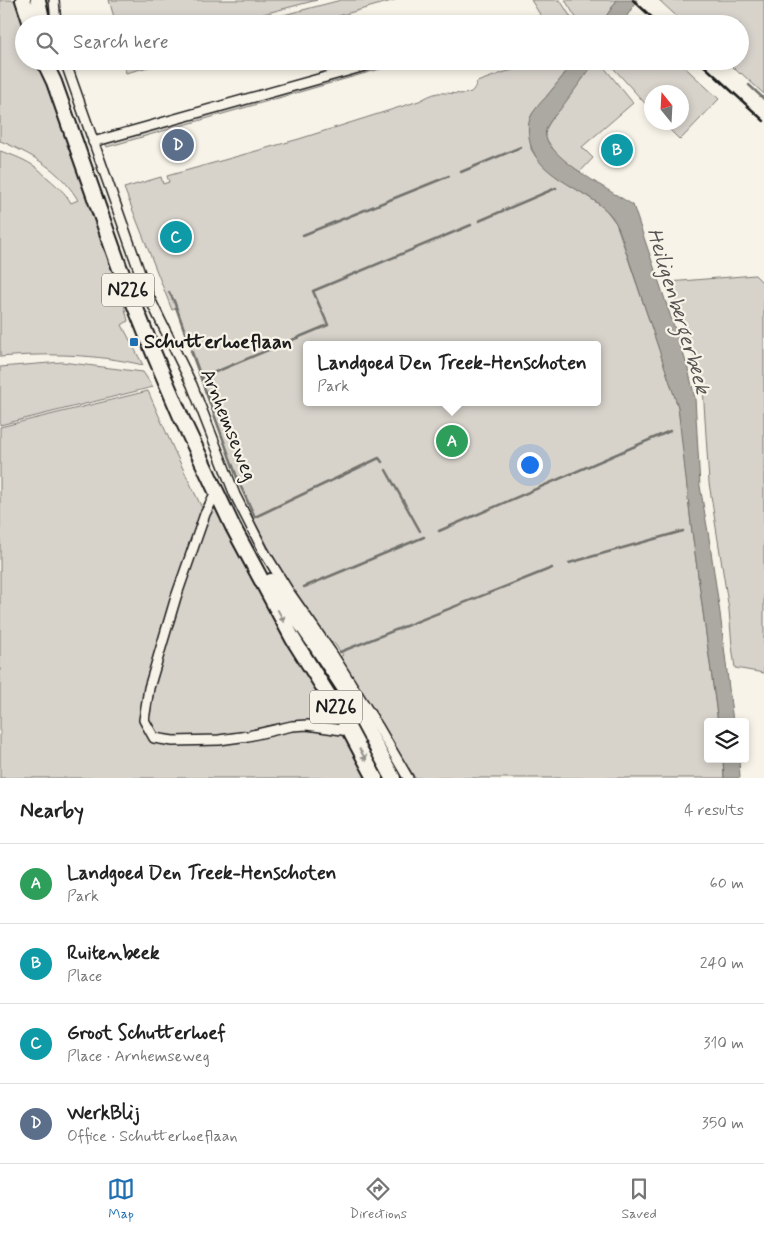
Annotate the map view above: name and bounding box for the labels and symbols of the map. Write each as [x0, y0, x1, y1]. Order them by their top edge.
north arrow [644, 85, 689, 130]
pin: D [162, 126, 194, 164]
pin: B [601, 131, 633, 169]
pin: C [160, 218, 192, 256]
water label: Heiligenbergerbeek [638, 225, 717, 399]
road number: N226 [102, 274, 154, 306]
place label: Schutterhoeflaan [144, 329, 292, 356]
marker: Schutterhoeflaan [128, 336, 140, 348]
street label: Arnhemseweg [193, 365, 263, 485]
pin: A [436, 422, 468, 460]
your location [517, 452, 543, 478]
one-way arrow [277, 609, 285, 623]
road number: N226 [310, 690, 362, 724]
one-way arrow [359, 749, 368, 762]

